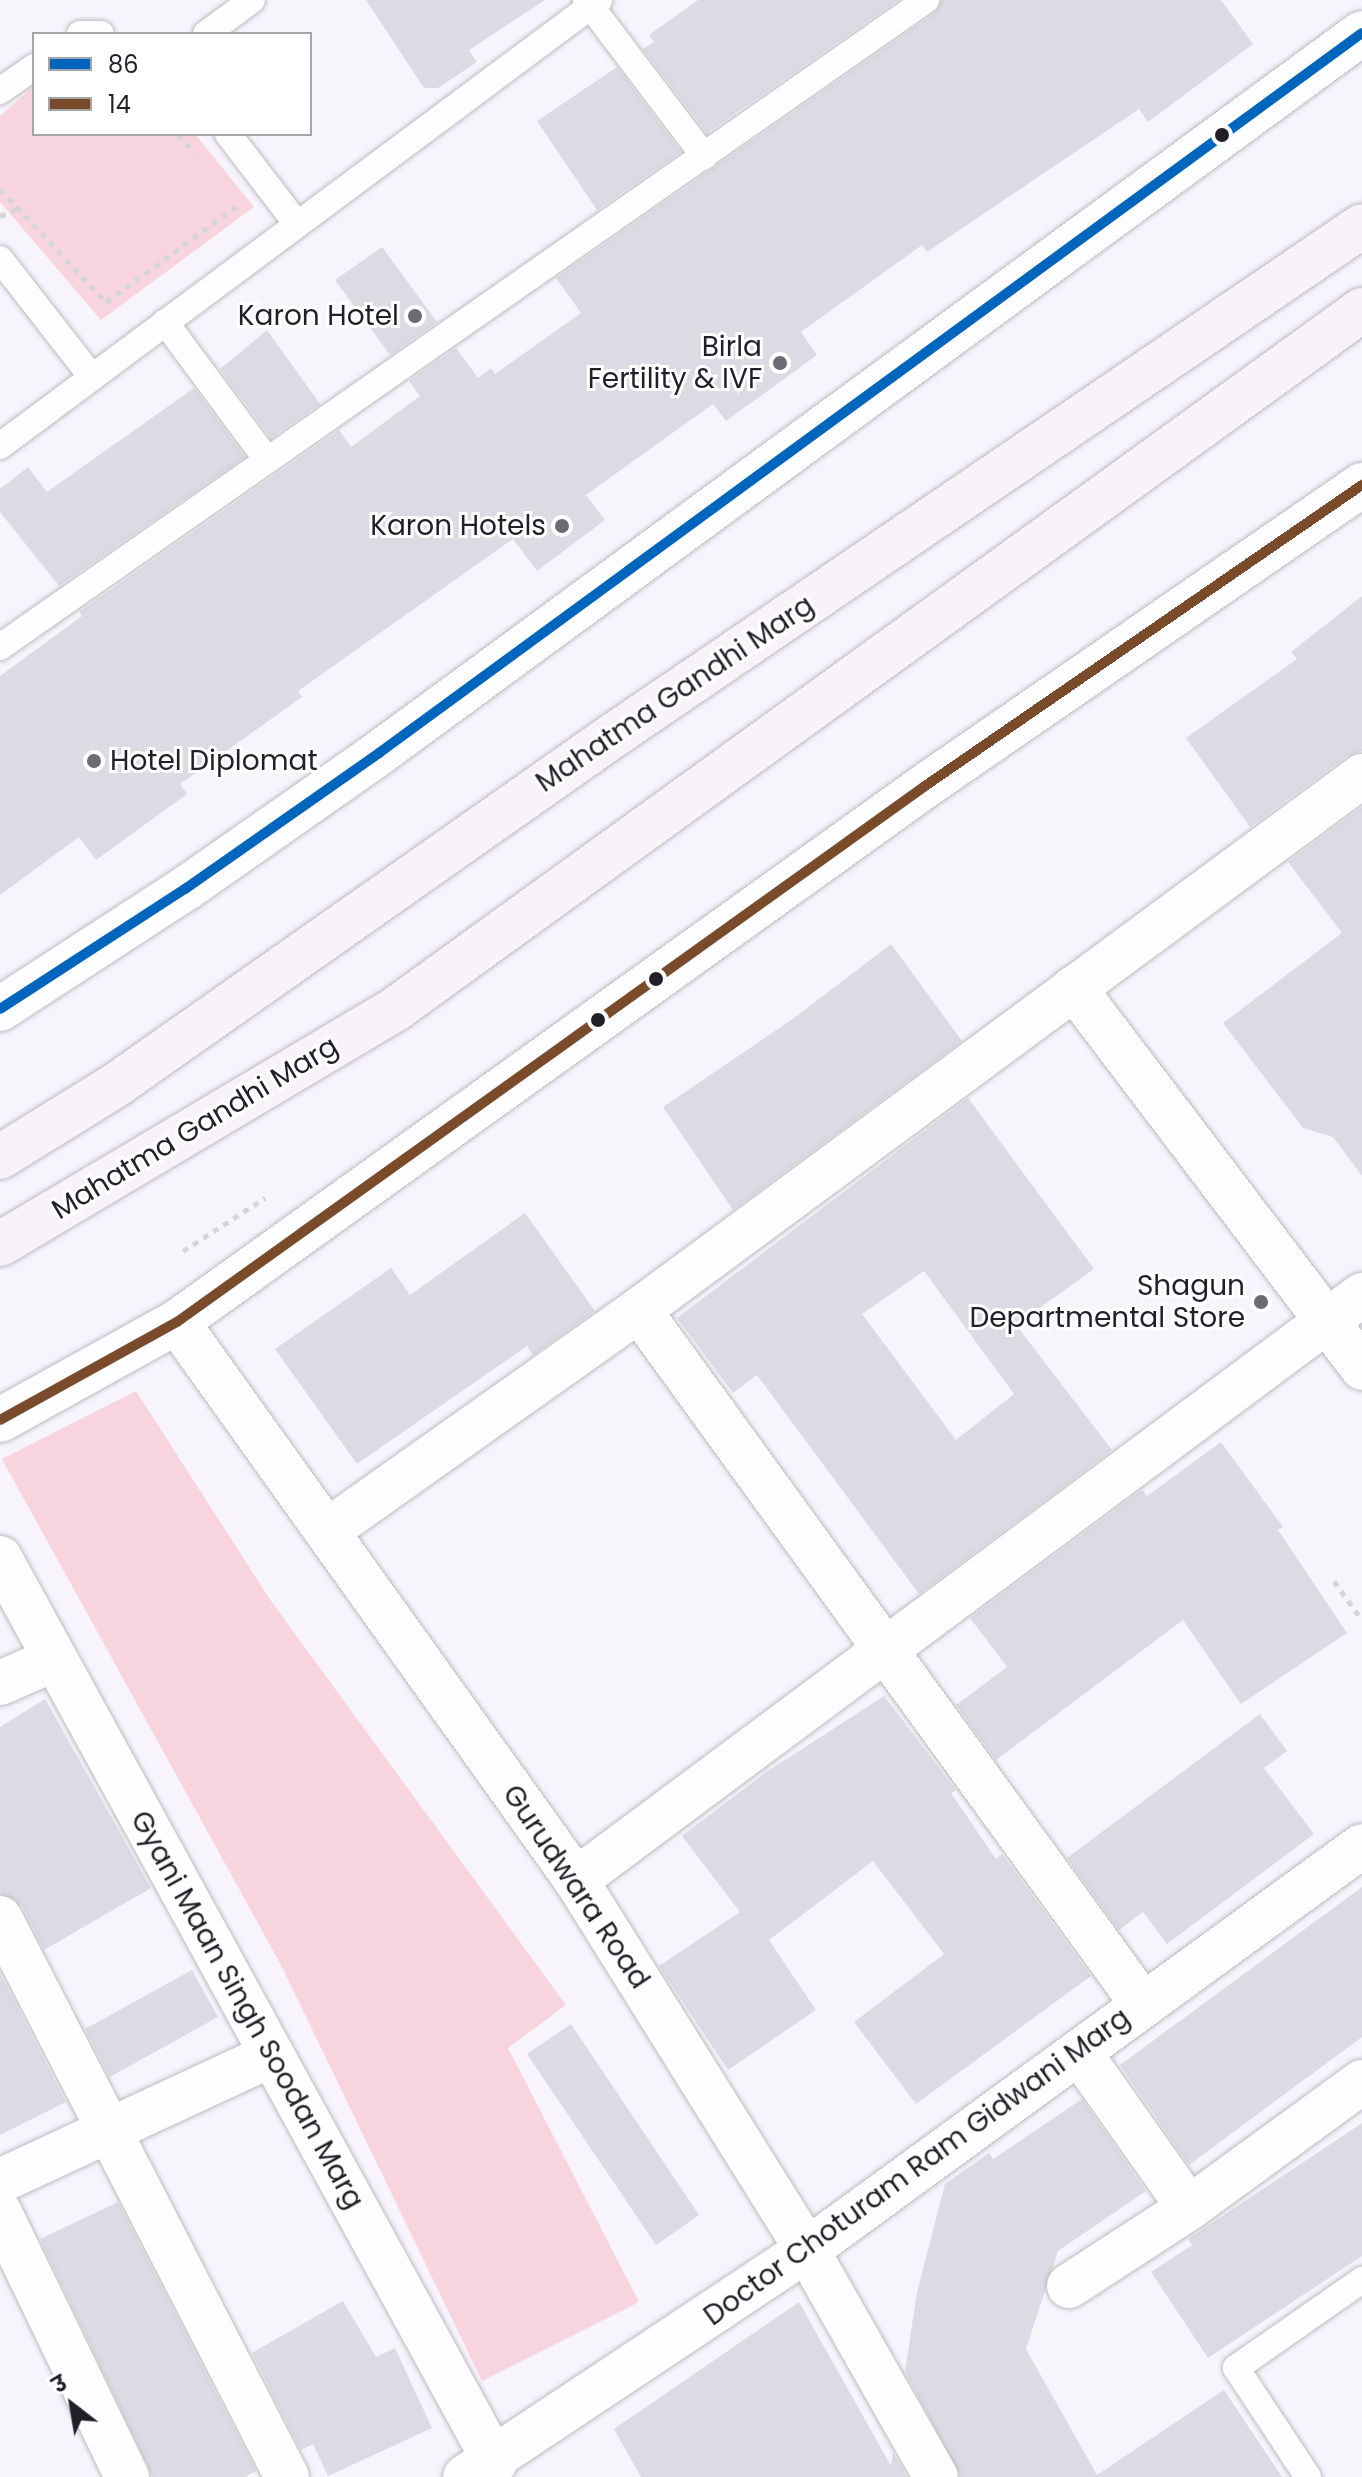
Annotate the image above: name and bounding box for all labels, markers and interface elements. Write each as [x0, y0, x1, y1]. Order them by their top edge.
legend [32, 32, 312, 136]
text: 86 [108, 48, 138, 81]
text: 14 [108, 88, 131, 121]
unlabelled marker [1214, 127, 1230, 143]
place label: Karon Hotel [238, 299, 399, 333]
marker: Karon Hotel [406, 307, 424, 325]
place label: Birla Fertility & IVF [588, 330, 762, 396]
marker: Birla Fertility & IVF [769, 352, 791, 374]
place label: Karon Hotels [370, 509, 546, 543]
marker: Karon Hotels [553, 517, 571, 535]
street label: Mahatma Gandhi Marg [530, 588, 820, 800]
place label: Hotel Diplomat [110, 744, 318, 778]
marker: Hotel Diplomat [85, 752, 103, 770]
unlabelled marker [648, 971, 664, 987]
unlabelled marker [590, 1012, 606, 1028]
street label: Mahatma Gandhi Marg [46, 1029, 344, 1227]
place label: Shagun Departmental Store [969, 1269, 1245, 1335]
marker: Shagun Departmental Store [1252, 1293, 1270, 1311]
street label: Gurudwara Road [495, 1779, 657, 1995]
street label: Gyani Maan Singh Soodan Marg [123, 1805, 371, 2215]
street label: Doctor Choturam Ram Gidwani Marg [697, 2001, 1137, 2333]
north arrow [32, 2365, 112, 2445]
text: उ [46, 2368, 73, 2400]

